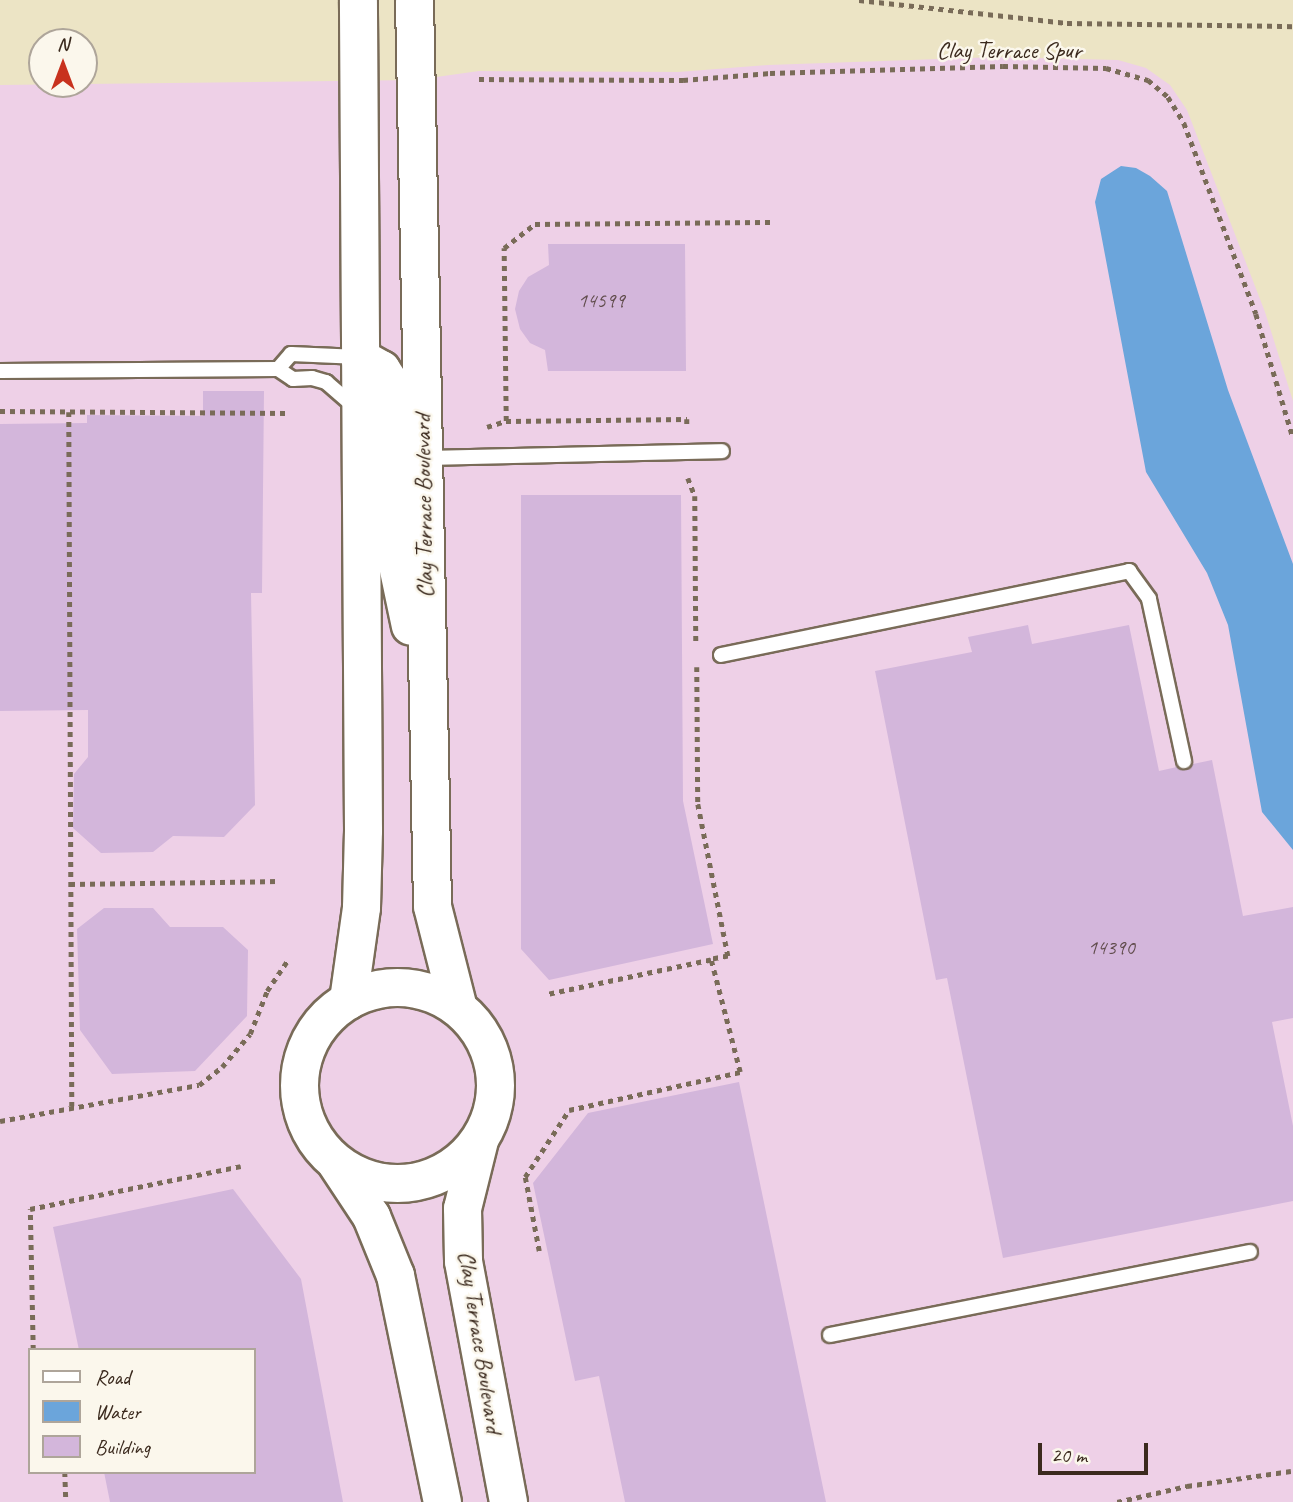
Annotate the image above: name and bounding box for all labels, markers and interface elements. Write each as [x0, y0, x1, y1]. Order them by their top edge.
north arrow [28, 28, 98, 98]
text: N [57, 32, 69, 56]
street label: Clay Terrace Spur [937, 37, 1081, 65]
house number: 14599 [577, 287, 625, 313]
street label: Clay Terrace Boulevard [408, 414, 440, 598]
house number: 14390 [1087, 934, 1135, 960]
street label: Clay Terrace Boulevard [451, 1249, 509, 1435]
legend [28, 1348, 256, 1474]
text: Road [95, 1364, 130, 1390]
text: Water [95, 1399, 141, 1425]
scale bar [1041, 1428, 1151, 1472]
text: Building [95, 1434, 150, 1460]
text: 20 m [1051, 1442, 1087, 1468]

